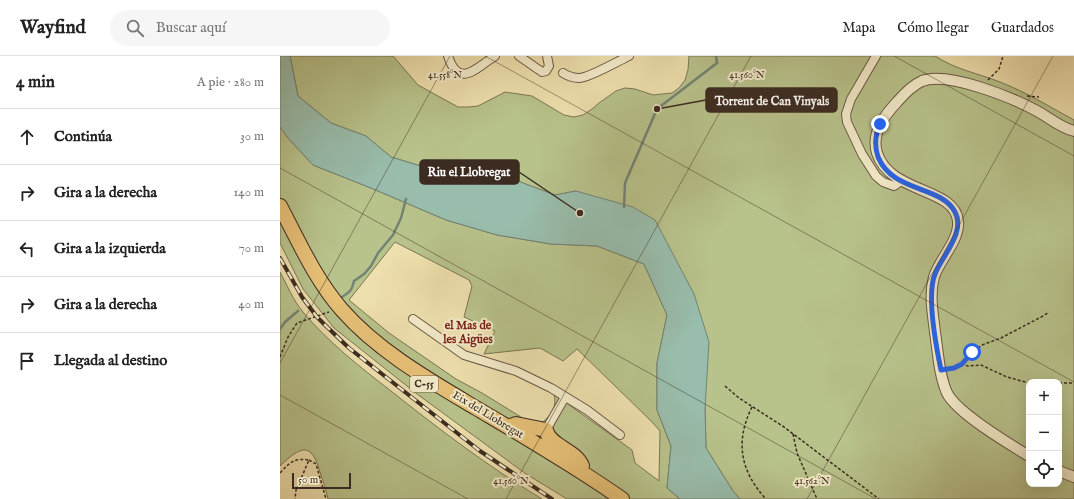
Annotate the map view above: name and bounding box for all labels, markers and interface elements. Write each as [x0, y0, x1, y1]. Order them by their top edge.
search box [110, 10, 390, 46]
text: Wayfind [20, 16, 86, 40]
icon: search [124, 17, 146, 39]
text: Buscar aquí [156, 18, 226, 37]
text: Mapa [842, 19, 875, 37]
text: Cómo llegar [897, 19, 969, 37]
text: Guardados [991, 19, 1054, 37]
text: 41.558°N [428, 69, 462, 82]
text: 41.560°N [729, 69, 765, 82]
text: 4 min [16, 72, 55, 93]
text: A pie · 280 m [197, 74, 264, 91]
callout: Torrent de Can Vinyals [706, 88, 837, 112]
text: Torrent de Can Vinyals [714, 94, 830, 110]
route end [871, 115, 889, 133]
icon: ahead [16, 126, 38, 148]
text: Continúa [54, 127, 112, 146]
text: 30 m [240, 128, 264, 145]
callout: Riu el Llobregat [420, 160, 519, 184]
text: Riu el Llobregat [428, 165, 511, 181]
icon: right [16, 182, 38, 204]
text: Gira a la derecha [54, 183, 157, 202]
text: 140 m [234, 184, 264, 201]
icon: left [16, 238, 38, 260]
text: Gira a la izquierda [54, 239, 166, 258]
text: 70 m [239, 240, 264, 257]
icon: right [16, 294, 38, 316]
text: Gira a la derecha [54, 295, 157, 314]
text: 40 m [238, 296, 264, 313]
district label: el Mas de les Aigües [442, 318, 493, 348]
route start [963, 343, 981, 361]
icon: arrive [16, 350, 38, 372]
text: Llegada al destino [54, 351, 167, 370]
road number: C-55 [410, 376, 438, 392]
map controls [1026, 379, 1062, 487]
button: + [1026, 379, 1062, 415]
street label: Eix del Llobregat [450, 388, 526, 442]
button: − [1026, 415, 1062, 451]
button: locate [1026, 451, 1062, 487]
scale bar [292, 471, 351, 490]
text: 50 m [298, 473, 318, 487]
text: 41.560°N [493, 475, 529, 488]
text: 41.562°N [794, 475, 830, 488]

